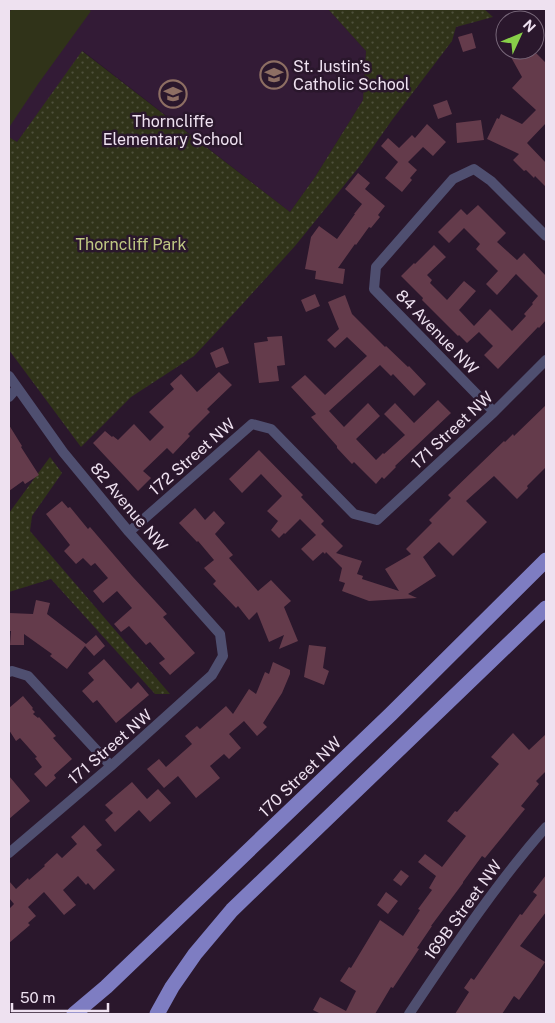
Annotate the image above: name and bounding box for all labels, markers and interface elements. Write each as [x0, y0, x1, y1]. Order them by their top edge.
north arrow [495, 10, 545, 60]
text: N [520, 16, 539, 35]
place label: St. Justin’s Catholic School [293, 57, 410, 94]
school or university icon: St. Justin’s Catholic School [259, 60, 289, 90]
school or university icon: Thorncliffe Elementary School [158, 79, 188, 109]
place label: Thorncliffe Elementary School [103, 112, 243, 149]
park label: Thorncliff Park [76, 235, 186, 254]
street label: 84 Avenue NW [392, 286, 482, 378]
street label: 171 Street NW [407, 387, 497, 473]
street label: 172 Street NW [145, 415, 239, 499]
street label: 82 Avenue NW [86, 459, 172, 555]
street label: 171 Street NW [64, 705, 156, 789]
street label: 170 Street NW [255, 733, 345, 821]
street label: 169B Street NW [420, 856, 506, 964]
scale bar [12, 980, 109, 1012]
text: 50 m [20, 989, 55, 1006]

